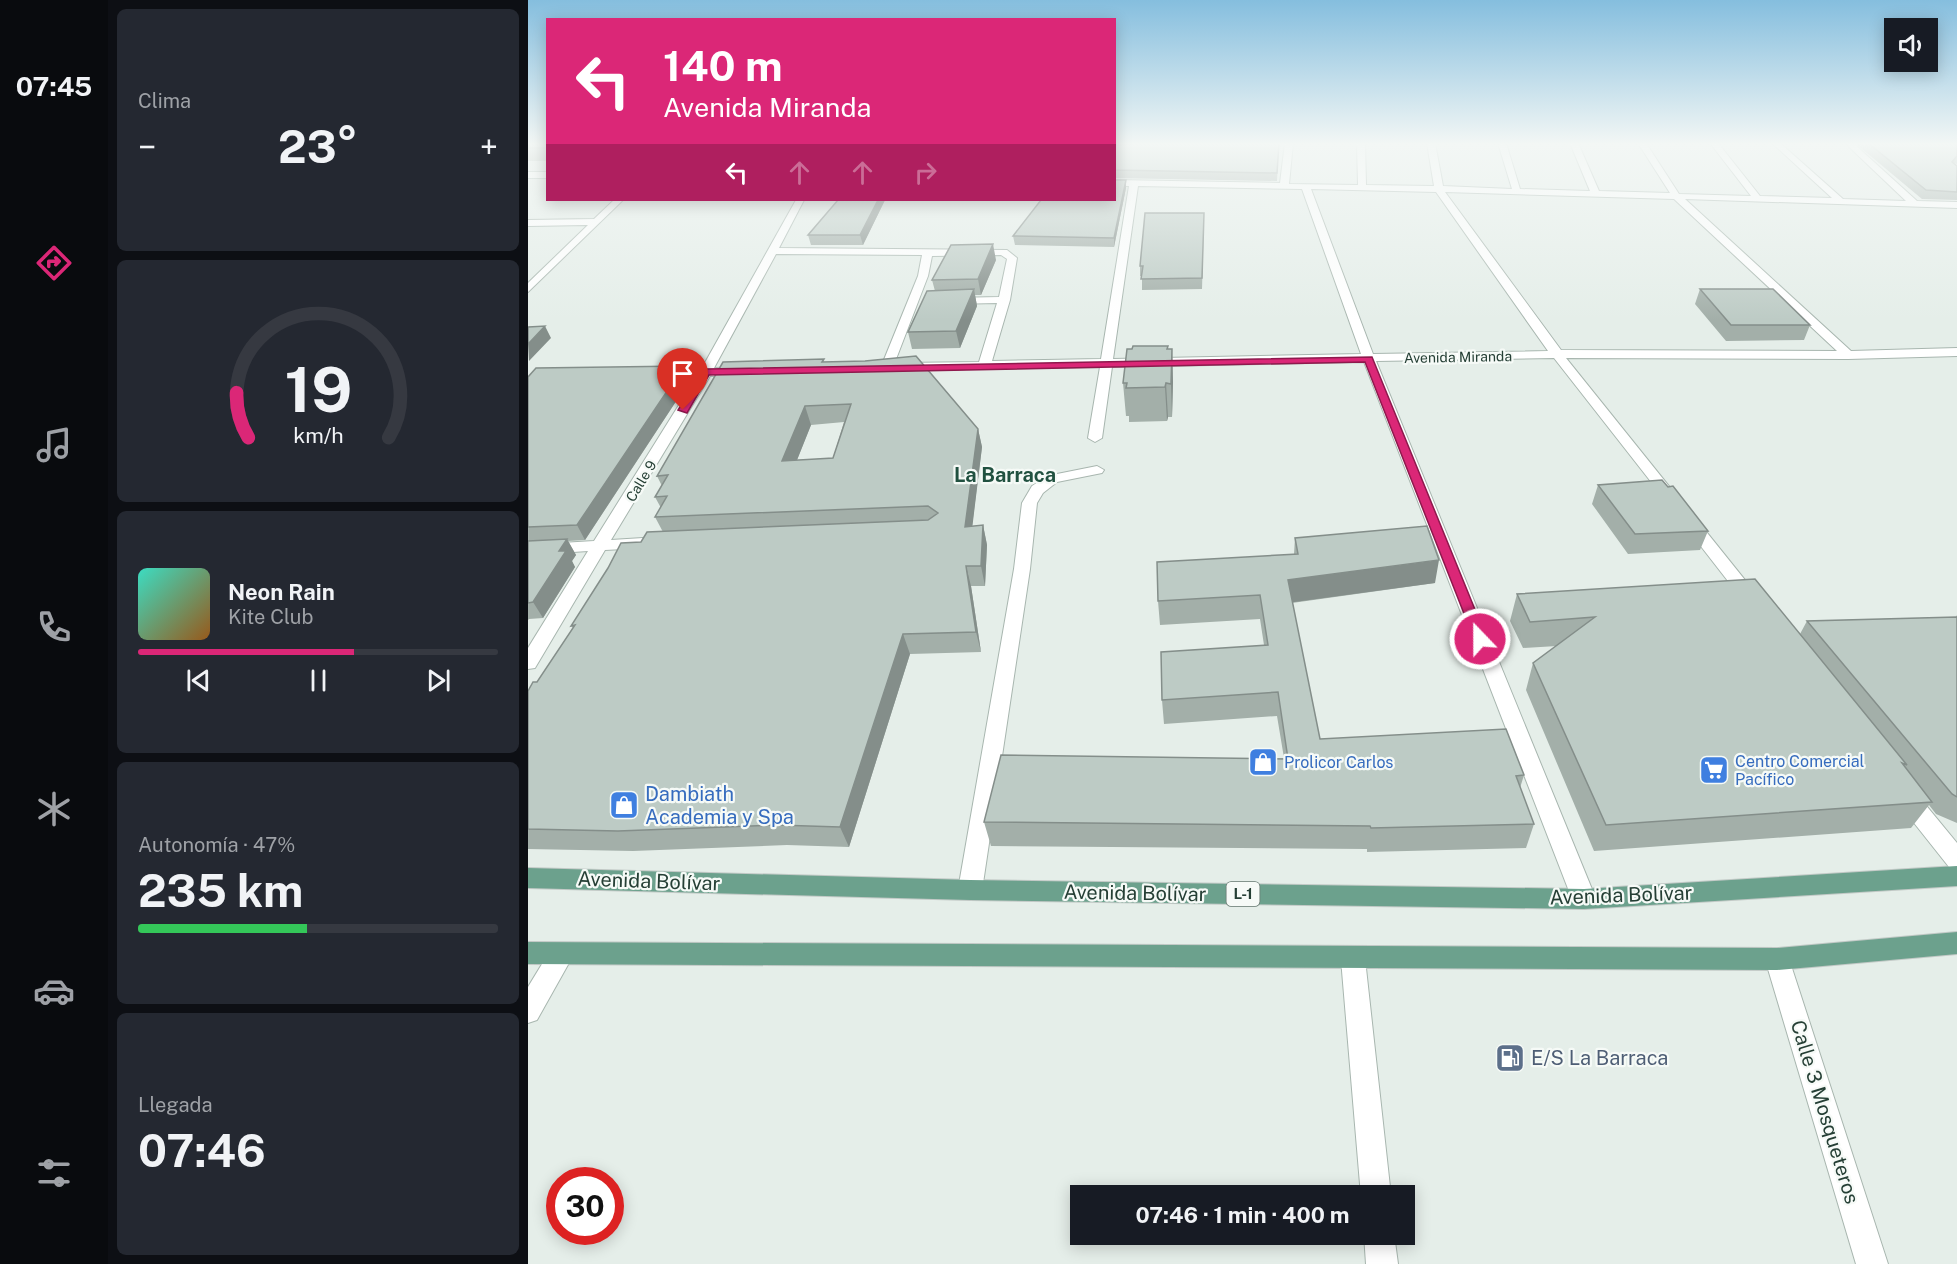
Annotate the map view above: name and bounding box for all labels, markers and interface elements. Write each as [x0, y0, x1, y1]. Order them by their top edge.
map controls [1884, 18, 1938, 72]
button: sound [1884, 18, 1938, 72]
text: 140 m [663, 41, 783, 90]
icon: left [564, 42, 642, 120]
text: 07:45 [16, 70, 92, 102]
text: Clima [138, 89, 191, 113]
text: Avenida Miranda [663, 91, 871, 123]
text: 23° [278, 120, 358, 173]
text: − [138, 128, 156, 166]
text: + [480, 128, 498, 166]
icon: left [720, 156, 753, 189]
icon: ahead [783, 156, 816, 189]
icon: ahead [846, 156, 879, 189]
icon: right [909, 156, 942, 189]
icon: directions [33, 242, 75, 284]
pin [657, 348, 708, 410]
street label: Avenida Miranda [1404, 348, 1512, 366]
text: 19 [284, 353, 352, 426]
icon: arrive [666, 357, 699, 390]
text: km/h [293, 423, 343, 448]
icon: music [33, 424, 75, 466]
street label: Calle 9 [623, 457, 660, 504]
district label: La Barraca [954, 463, 1056, 487]
text: Neon Rain [228, 579, 335, 605]
text: Kite Club [228, 605, 313, 629]
icon: phone [33, 606, 75, 648]
position arrow [1448, 607, 1512, 671]
icon: previous [182, 664, 215, 697]
icon: pause [302, 664, 335, 697]
icon: next [422, 664, 455, 697]
shop icon: Prolicor Carlos [1247, 746, 1279, 778]
place label: Centro Comercial Pacífico [1735, 752, 1865, 789]
place label: Prolicor Carlos [1284, 753, 1393, 772]
supermarket icon: Centro Comercial Pacífico [1698, 754, 1730, 786]
place label: Dambiath Academia y Spa [645, 782, 794, 829]
icon: climate [33, 788, 75, 830]
shop icon: Dambiath Academia y Spa [608, 789, 640, 821]
text: Autonomía · 47% [138, 833, 295, 857]
text: 235 km [138, 864, 303, 917]
street label: Avenida Bolívar [577, 867, 721, 895]
street label: Avenida Bolívar [1063, 880, 1207, 906]
street label: Avenida Bolívar [1549, 881, 1693, 909]
road number: L-1 [1226, 882, 1260, 906]
icon: car [33, 970, 75, 1012]
street label: Calle 3 Mosqueteros [1786, 1017, 1864, 1207]
fuel station icon: E/S La Barraca [1494, 1042, 1526, 1074]
place label: E/S La Barraca [1531, 1046, 1668, 1070]
text: Llegada [138, 1093, 213, 1117]
text: 07:46 [138, 1124, 266, 1177]
icon: filters [33, 1152, 75, 1194]
speed limit sign: 30 [546, 1167, 624, 1245]
text: 07:46 · 1 min · 400 m [1136, 1202, 1349, 1228]

